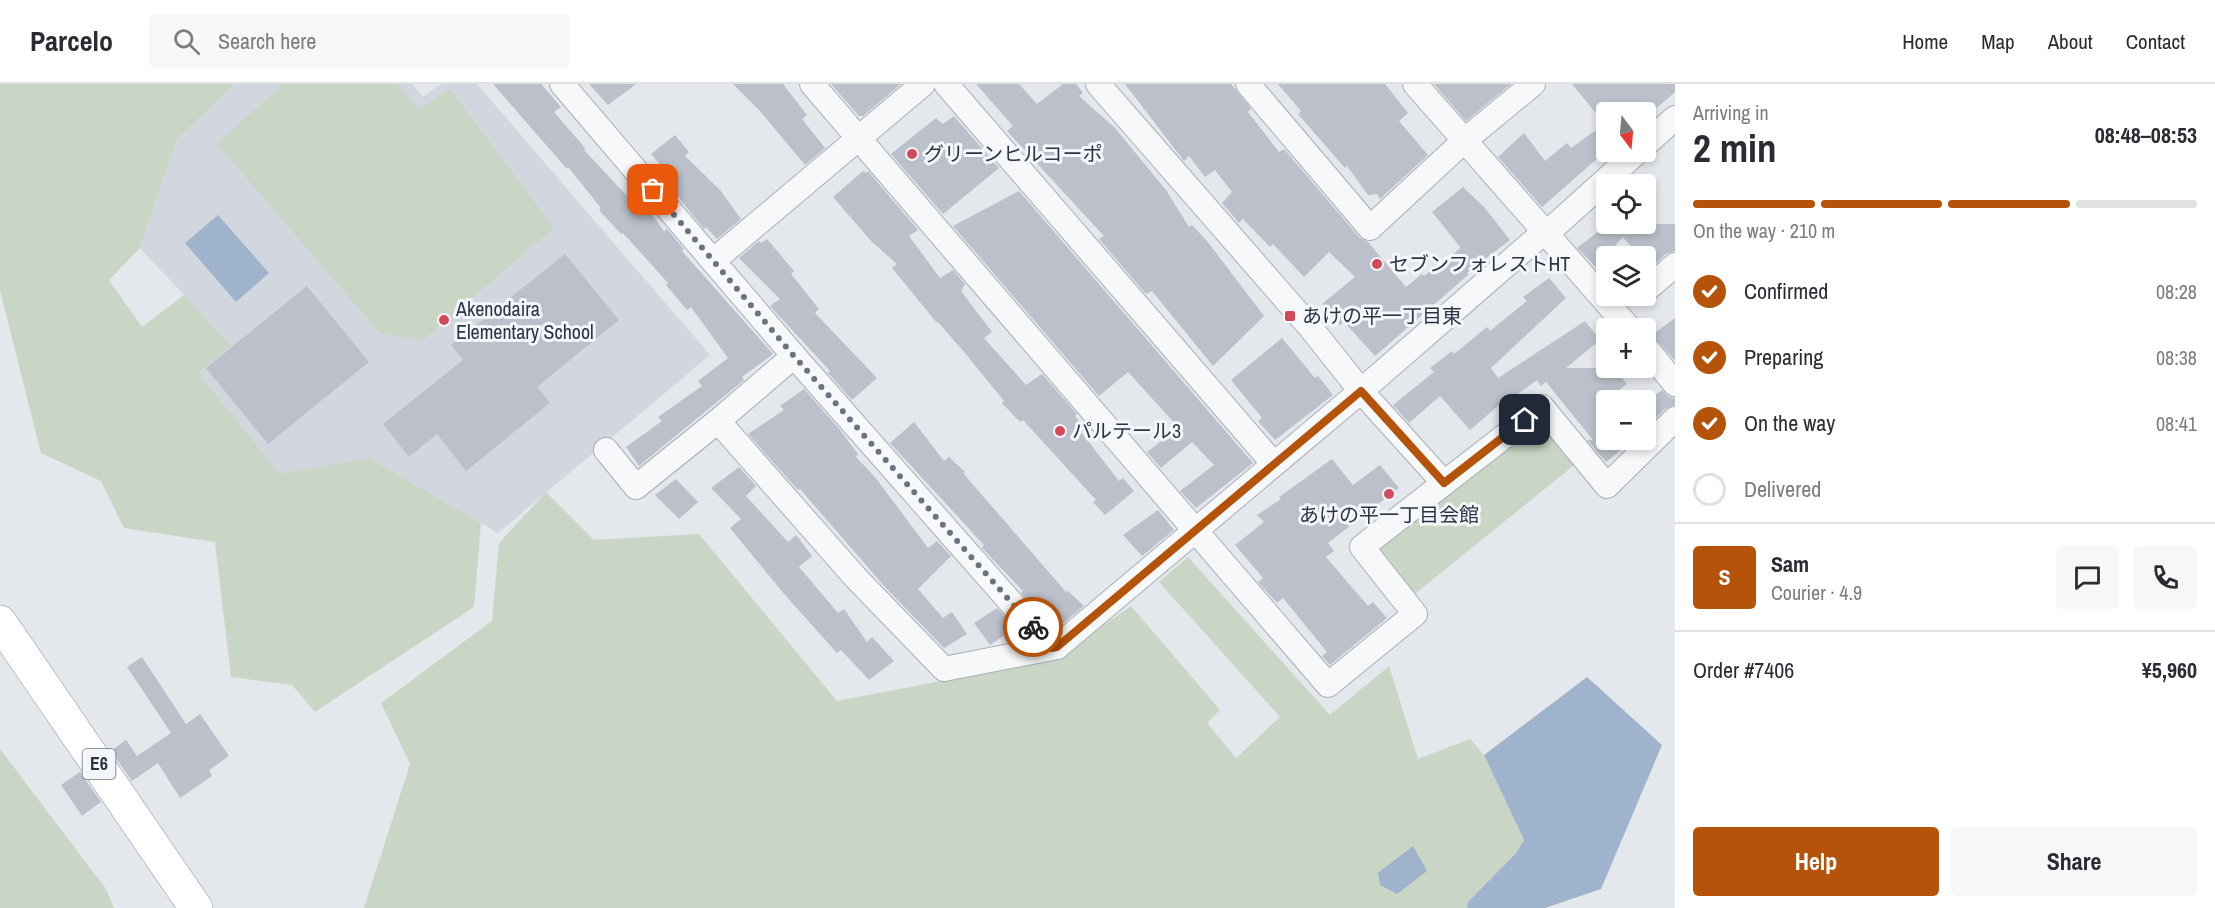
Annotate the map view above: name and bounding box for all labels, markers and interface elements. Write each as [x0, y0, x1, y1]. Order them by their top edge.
search box [149, 14, 569, 68]
text: Parcelo [30, 22, 113, 60]
icon: search [170, 25, 203, 58]
text: Search here [218, 26, 316, 56]
text: Home [1902, 27, 1948, 56]
text: Map [1981, 27, 2015, 56]
text: About [2048, 27, 2093, 56]
text: Contact [2126, 27, 2185, 56]
text: Arriving in [1693, 99, 1769, 126]
north arrow [1596, 102, 1656, 162]
map controls [1596, 102, 1656, 450]
text: 08:48–08:53 [2095, 120, 2197, 150]
text: 2 min [1693, 122, 1777, 174]
place label: グリーンヒルコーポ [924, 140, 1103, 167]
marker: グリーンヒルコーポ [905, 147, 919, 161]
pin [627, 164, 678, 215]
icon: bag [636, 173, 669, 206]
button: locate [1596, 174, 1656, 234]
text: On the way · 210 m [1693, 217, 1835, 244]
button: layers [1596, 246, 1656, 306]
place label: セブンフォレストHT [1389, 250, 1570, 277]
marker: セブンフォレストHT [1370, 257, 1384, 271]
icon: check [1693, 275, 1726, 308]
text: Confirmed [1744, 276, 1828, 306]
text: 08:28 [2156, 278, 2197, 305]
place label: Akenodaira Elementary School [455, 295, 594, 345]
place label: あけの平一丁目東 [1302, 302, 1462, 329]
marker: あけの平一丁目東 [1283, 309, 1297, 323]
marker: Akenodaira Elementary School [437, 313, 451, 327]
button: + [1596, 318, 1656, 378]
icon: check [1693, 341, 1726, 374]
text: Preparing [1744, 342, 1823, 372]
text: 08:38 [2156, 344, 2197, 371]
button: − [1596, 390, 1656, 450]
pin [1499, 394, 1550, 445]
icon: home [1508, 403, 1541, 436]
icon: check [1693, 407, 1726, 440]
text: On the way [1744, 408, 1835, 438]
text: 08:41 [2156, 410, 2197, 437]
place label: パルテール3 [1072, 417, 1181, 444]
marker: パルテール3 [1053, 424, 1067, 438]
text: Delivered [1744, 474, 1821, 504]
marker: あけの平一丁目会館 [1382, 487, 1396, 501]
place label: あけの平一丁目会館 [1299, 501, 1479, 528]
button: chat [2056, 546, 2119, 609]
button: phone [2134, 546, 2197, 609]
text: Sam [1771, 549, 1809, 579]
text: S [1718, 562, 1731, 592]
text: Courier · 4.9 [1771, 579, 1862, 606]
courier [1003, 597, 1063, 657]
icon: bike [1017, 611, 1050, 644]
text: Order #7406 [1693, 655, 1794, 685]
text: ¥5,960 [2142, 655, 2197, 685]
road number: E6 [82, 749, 116, 779]
button: Help [1693, 827, 1939, 896]
button: Share [1951, 827, 2197, 896]

